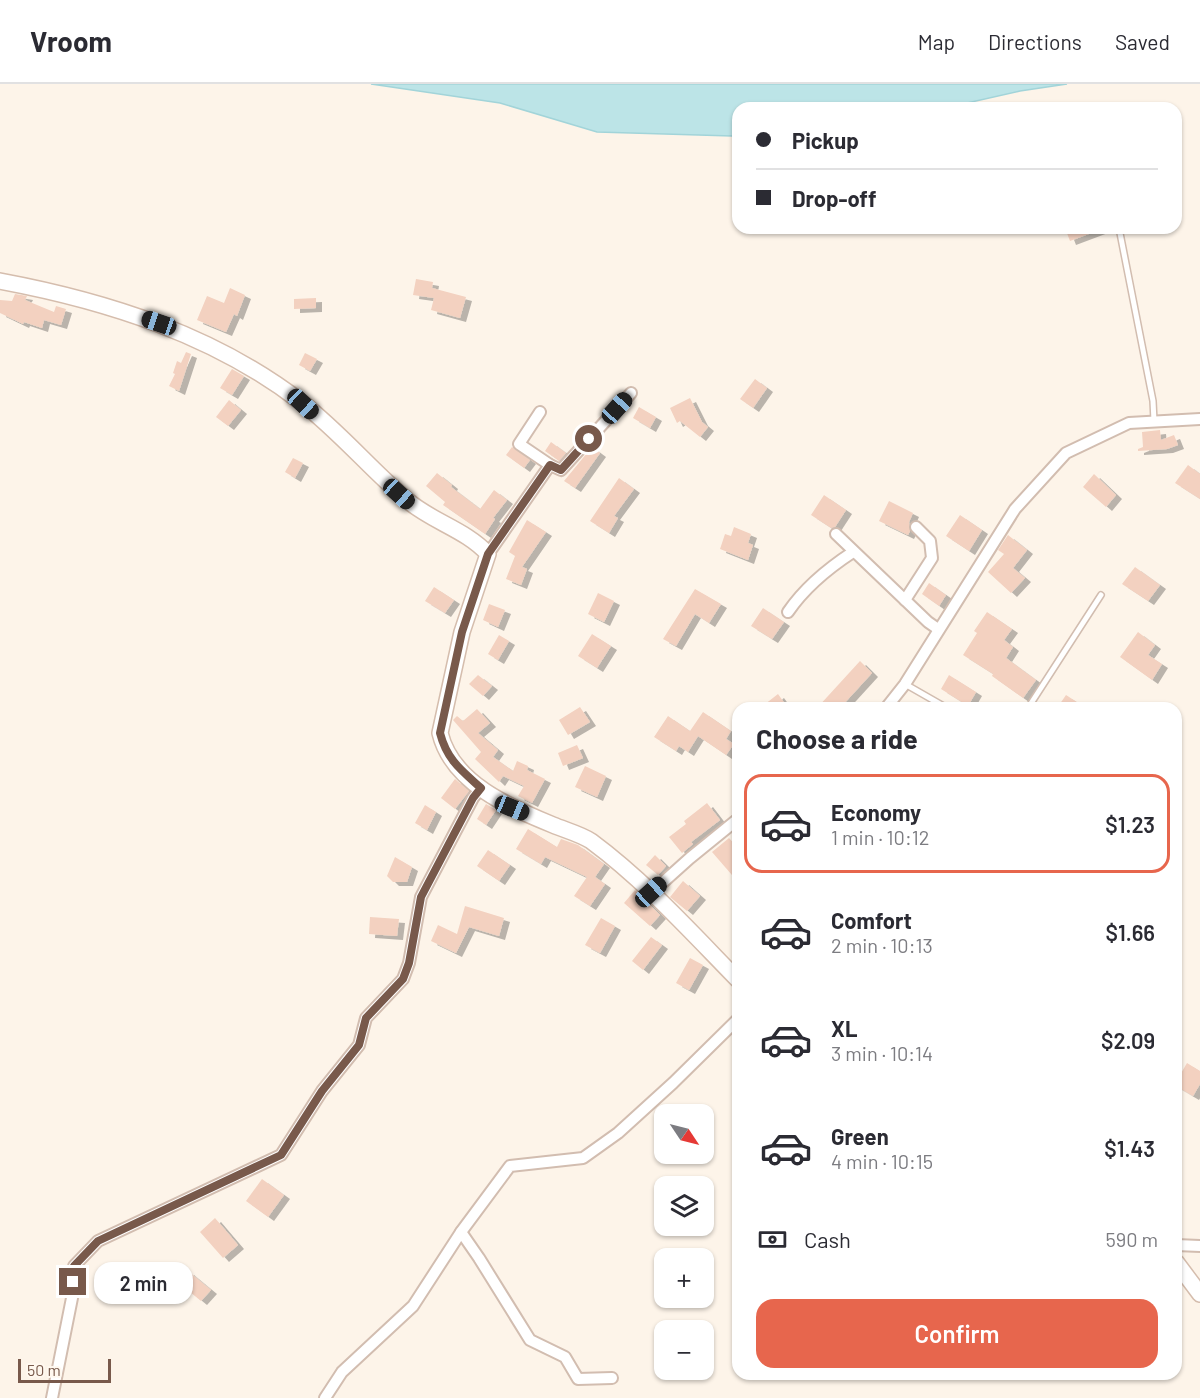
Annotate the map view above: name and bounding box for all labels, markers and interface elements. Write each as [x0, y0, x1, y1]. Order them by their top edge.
text: Vroom [30, 24, 112, 58]
text: Map [918, 29, 955, 54]
text: Directions [988, 29, 1082, 54]
text: Saved [1115, 29, 1170, 54]
text: Pickup [792, 127, 859, 153]
text: Drop-off [792, 185, 876, 211]
car [139, 309, 179, 337]
car [284, 385, 322, 423]
car [598, 389, 636, 427]
route start [575, 425, 602, 452]
car [380, 475, 418, 513]
text: Choose a ride [756, 722, 918, 754]
car [492, 793, 532, 823]
icon: car [759, 797, 813, 851]
text: Economy [831, 799, 921, 825]
text: $1.23 [1105, 811, 1155, 837]
text: 1 min · 10:12 [831, 825, 929, 849]
car [632, 873, 670, 911]
icon: car [759, 905, 813, 959]
text: Comfort [831, 907, 912, 933]
text: $1.66 [1105, 919, 1155, 945]
text: 2 min · 10:13 [831, 933, 933, 957]
icon: car [759, 1013, 813, 1067]
text: XL [831, 1015, 857, 1041]
text: $2.09 [1101, 1027, 1155, 1053]
text: 3 min · 10:14 [831, 1041, 933, 1065]
north arrow [654, 1104, 714, 1164]
map controls [654, 1104, 714, 1380]
icon: car [759, 1121, 813, 1175]
text: Green [831, 1123, 889, 1149]
text: $1.43 [1104, 1135, 1155, 1161]
text: 4 min · 10:15 [831, 1149, 933, 1173]
button: layers [654, 1176, 714, 1236]
icon: cash [756, 1223, 789, 1256]
text: Cash [804, 1226, 851, 1252]
text: 590 m [1105, 1227, 1158, 1251]
button: + [654, 1248, 714, 1308]
callout: 2 min [94, 1261, 193, 1303]
route end [59, 1268, 86, 1295]
text: 2 min [120, 1271, 167, 1295]
button: Confirm [756, 1299, 1158, 1368]
button: − [654, 1320, 714, 1380]
scale bar [18, 1356, 111, 1384]
text: 50 m [27, 1360, 61, 1379]

